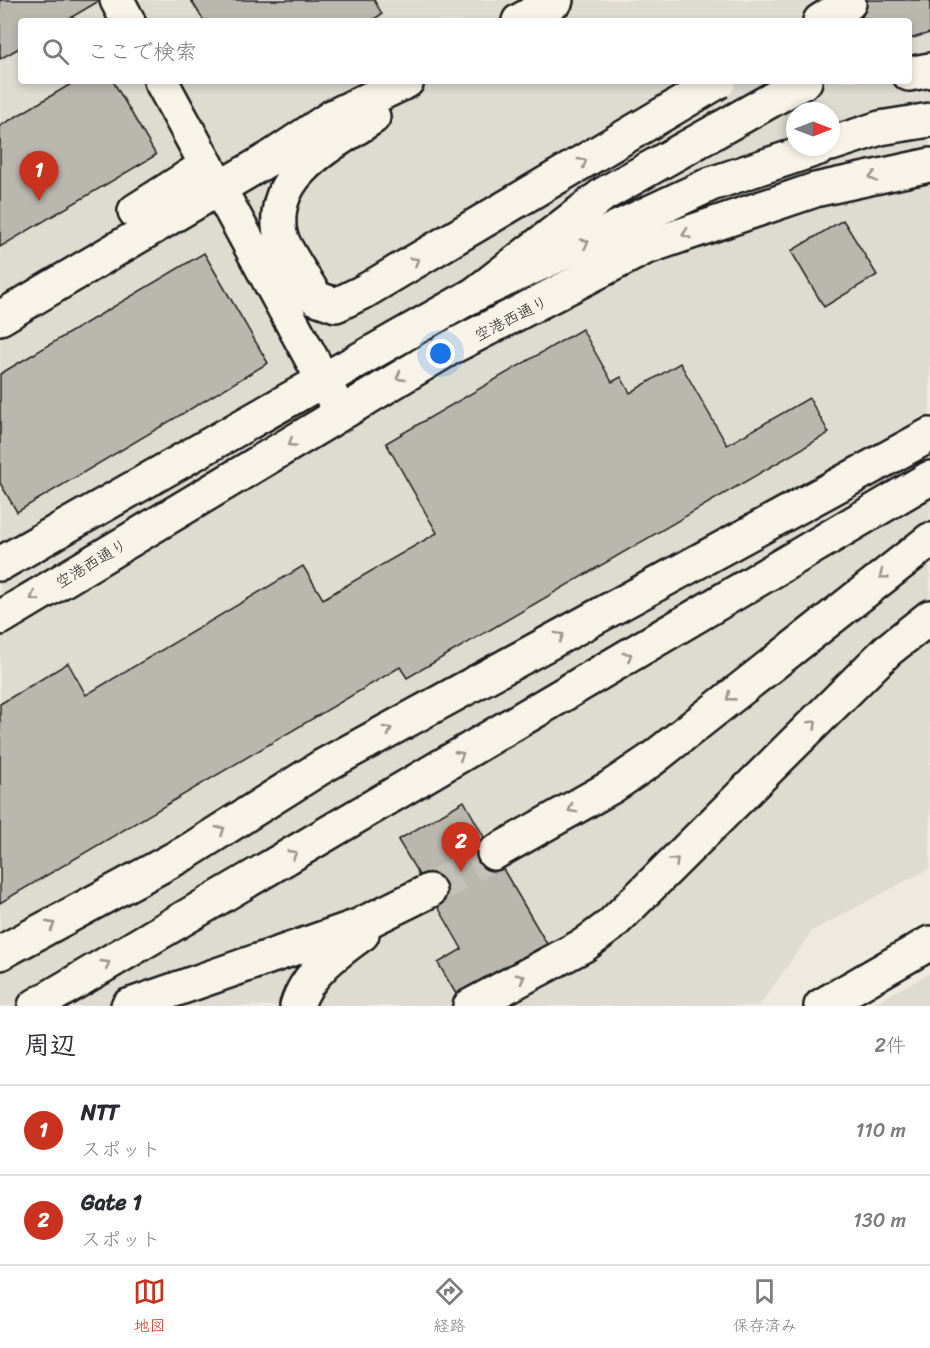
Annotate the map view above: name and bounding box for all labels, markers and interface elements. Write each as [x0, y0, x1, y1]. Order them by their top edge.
search box [18, 18, 912, 84]
text: ここで検索 [87, 32, 197, 71]
icon: search [39, 35, 72, 68]
north arrow [786, 102, 840, 156]
pin: 1 [20, 152, 58, 201]
one-way arrow [577, 157, 587, 169]
one-way arrow [868, 170, 878, 183]
one-way arrow [681, 226, 692, 239]
one-way arrow [578, 238, 589, 250]
one-way arrow [409, 257, 419, 269]
street label: 空港西通り [469, 287, 553, 350]
your location [426, 339, 455, 368]
one-way arrow [396, 370, 406, 382]
one-way arrow [288, 435, 298, 447]
street label: 空港西通り [49, 530, 133, 596]
one-way arrow [879, 568, 890, 579]
one-way arrow [30, 590, 40, 602]
one-way arrow [553, 632, 564, 643]
one-way arrow [622, 652, 632, 663]
one-way arrow [726, 689, 737, 700]
one-way arrow [806, 720, 817, 731]
one-way arrow [382, 726, 393, 737]
one-way arrow [454, 751, 465, 762]
one-way arrow [568, 802, 578, 814]
pin: 2 [442, 822, 480, 872]
one-way arrow [215, 826, 226, 837]
one-way arrow [286, 850, 297, 861]
one-way arrow [668, 858, 679, 869]
one-way arrow [45, 921, 56, 933]
one-way arrow [100, 959, 111, 971]
one-way arrow [515, 974, 525, 985]
text: 周辺 [24, 1022, 76, 1068]
text: 2件 [874, 1028, 906, 1063]
text: NTT [81, 1093, 119, 1132]
text: 1 [39, 1113, 48, 1148]
text: 110 m [856, 1113, 906, 1148]
text: スポット [81, 1132, 161, 1167]
text: Gate 1 [81, 1183, 142, 1222]
text: 2 [38, 1203, 49, 1238]
text: 130 m [853, 1203, 906, 1238]
text: スポット [81, 1222, 161, 1257]
tab: 地図 [133, 1275, 166, 1340]
tab: 経路 [433, 1275, 466, 1340]
tab: 保存済み [733, 1275, 797, 1340]

